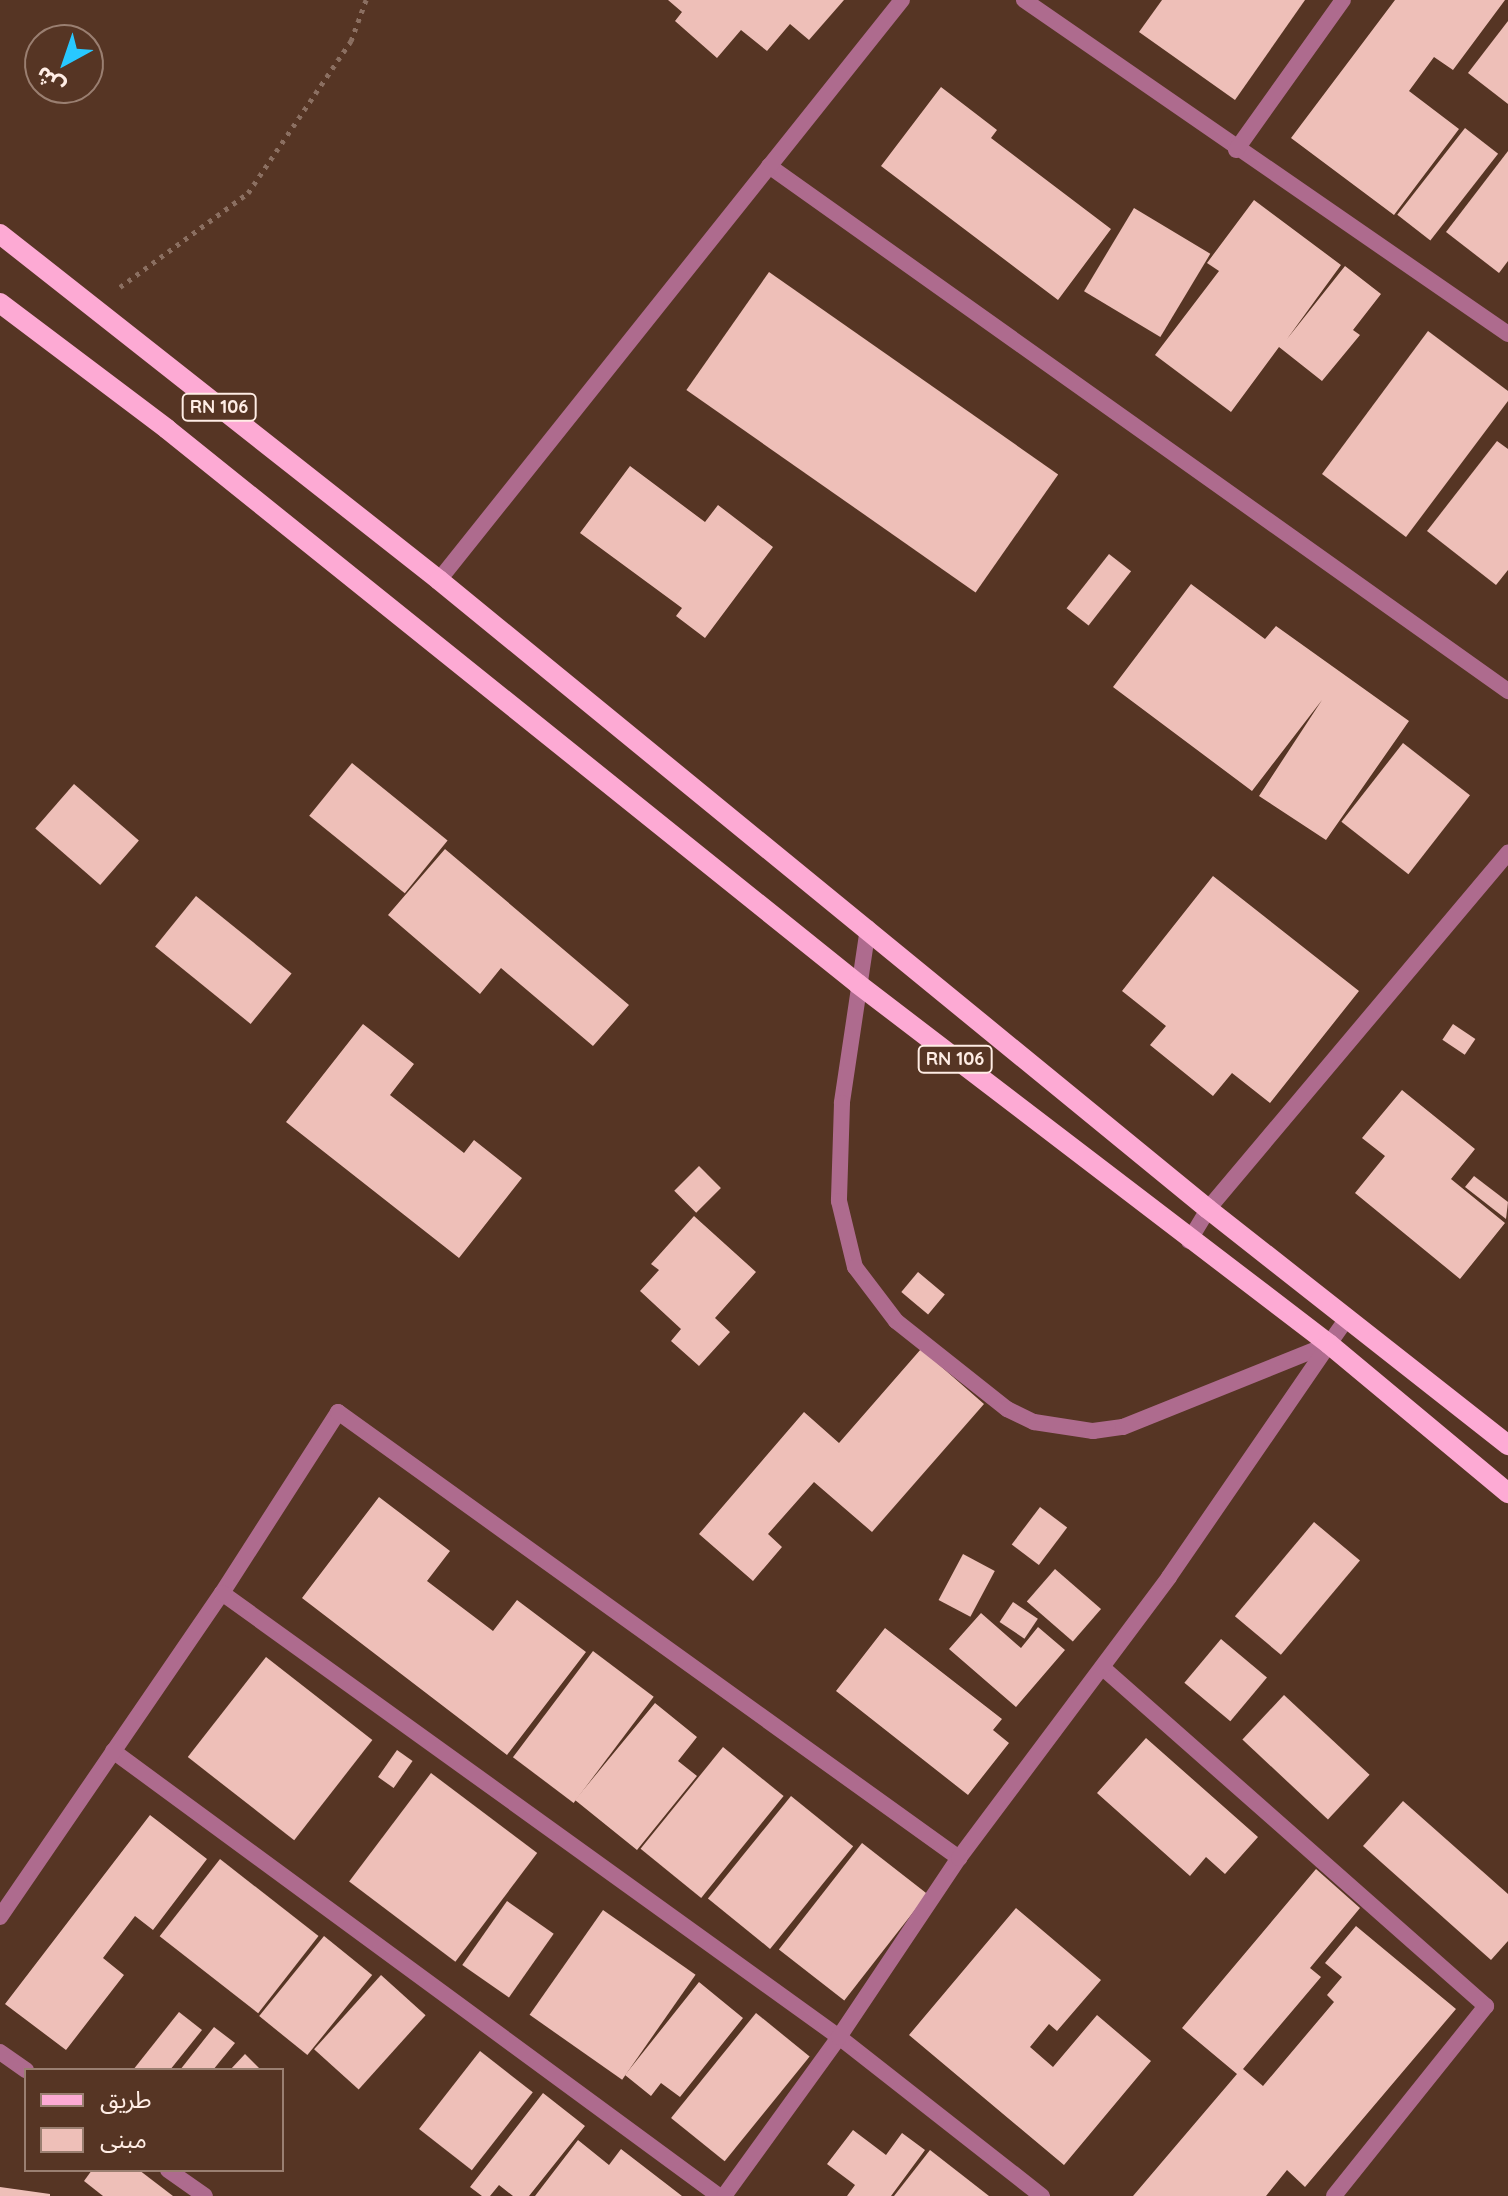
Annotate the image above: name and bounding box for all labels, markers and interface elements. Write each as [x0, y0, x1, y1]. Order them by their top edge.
north arrow [24, 24, 104, 104]
text: ش [29, 60, 70, 101]
road number: RN 106 [181, 393, 257, 421]
road number: RN 106 [917, 1045, 993, 1073]
legend [24, 2068, 284, 2172]
text: طريق [100, 2084, 152, 2114]
text: مبنى [100, 2124, 147, 2154]

